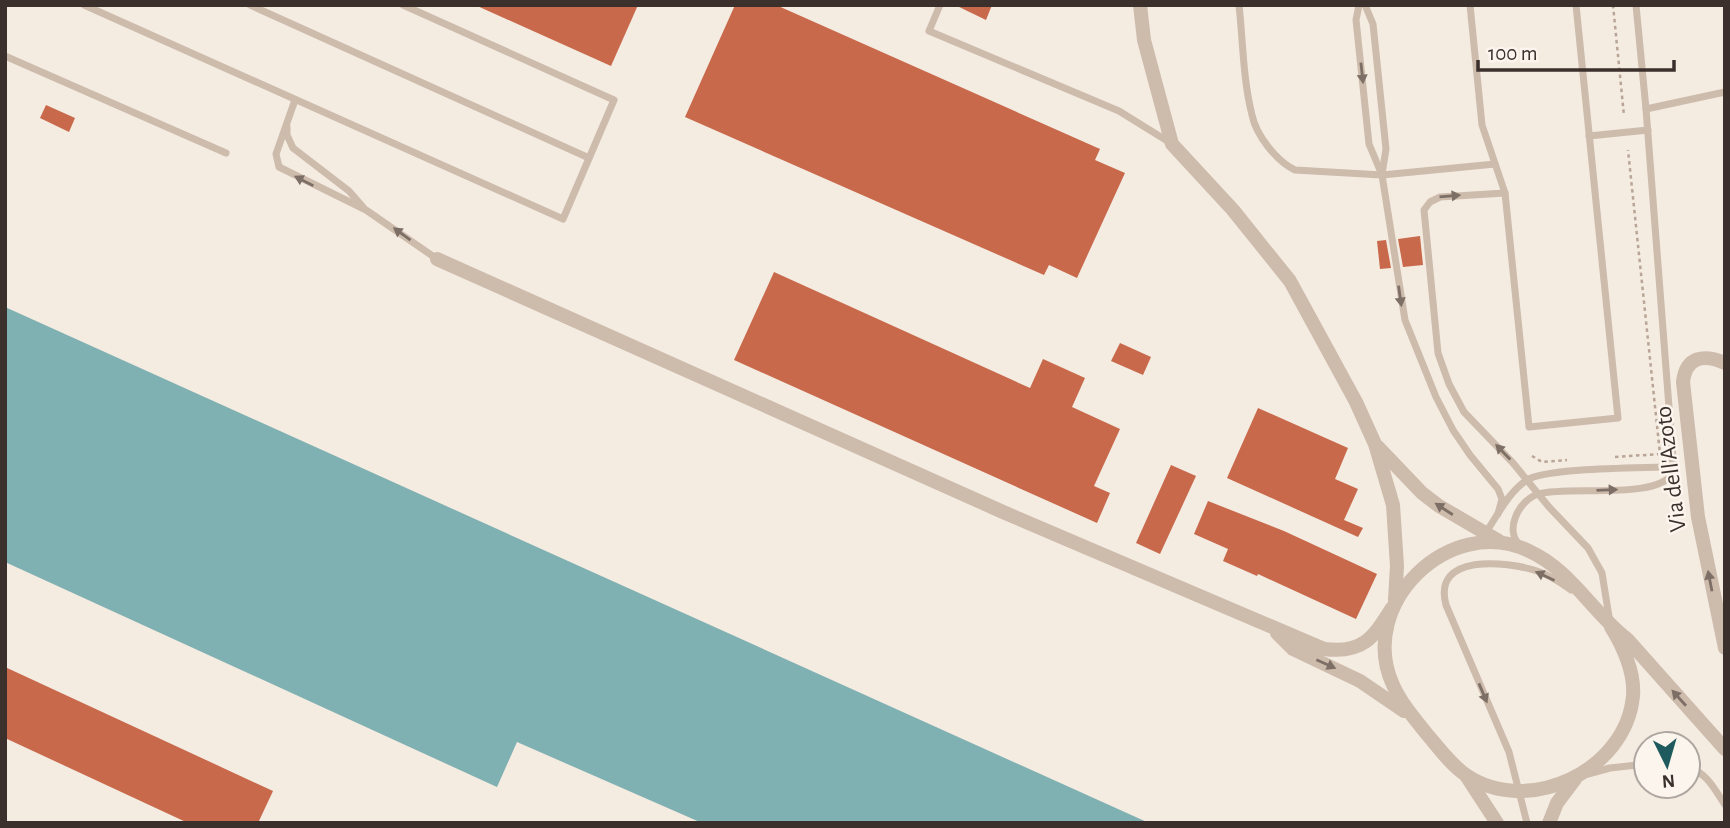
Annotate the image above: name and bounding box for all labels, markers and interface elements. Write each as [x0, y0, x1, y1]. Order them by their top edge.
scale bar [1478, 28, 1674, 72]
text: 100 m [1488, 43, 1538, 64]
one-way arrow [1356, 62, 1367, 84]
one-way arrow [294, 175, 314, 186]
one-way arrow [1439, 191, 1461, 202]
one-way arrow [393, 227, 411, 241]
one-way arrow [1394, 285, 1405, 307]
street label: Via dell'Azoto [1651, 405, 1691, 533]
one-way arrow [1495, 444, 1511, 461]
one-way arrow [1596, 485, 1618, 496]
one-way arrow [1435, 503, 1454, 516]
one-way arrow [1535, 570, 1555, 582]
one-way arrow [1704, 570, 1715, 592]
one-way arrow [1316, 659, 1337, 670]
one-way arrow [1478, 682, 1489, 703]
one-way arrow [1672, 690, 1688, 707]
north arrow [1632, 730, 1702, 800]
text: N [1661, 770, 1676, 790]

